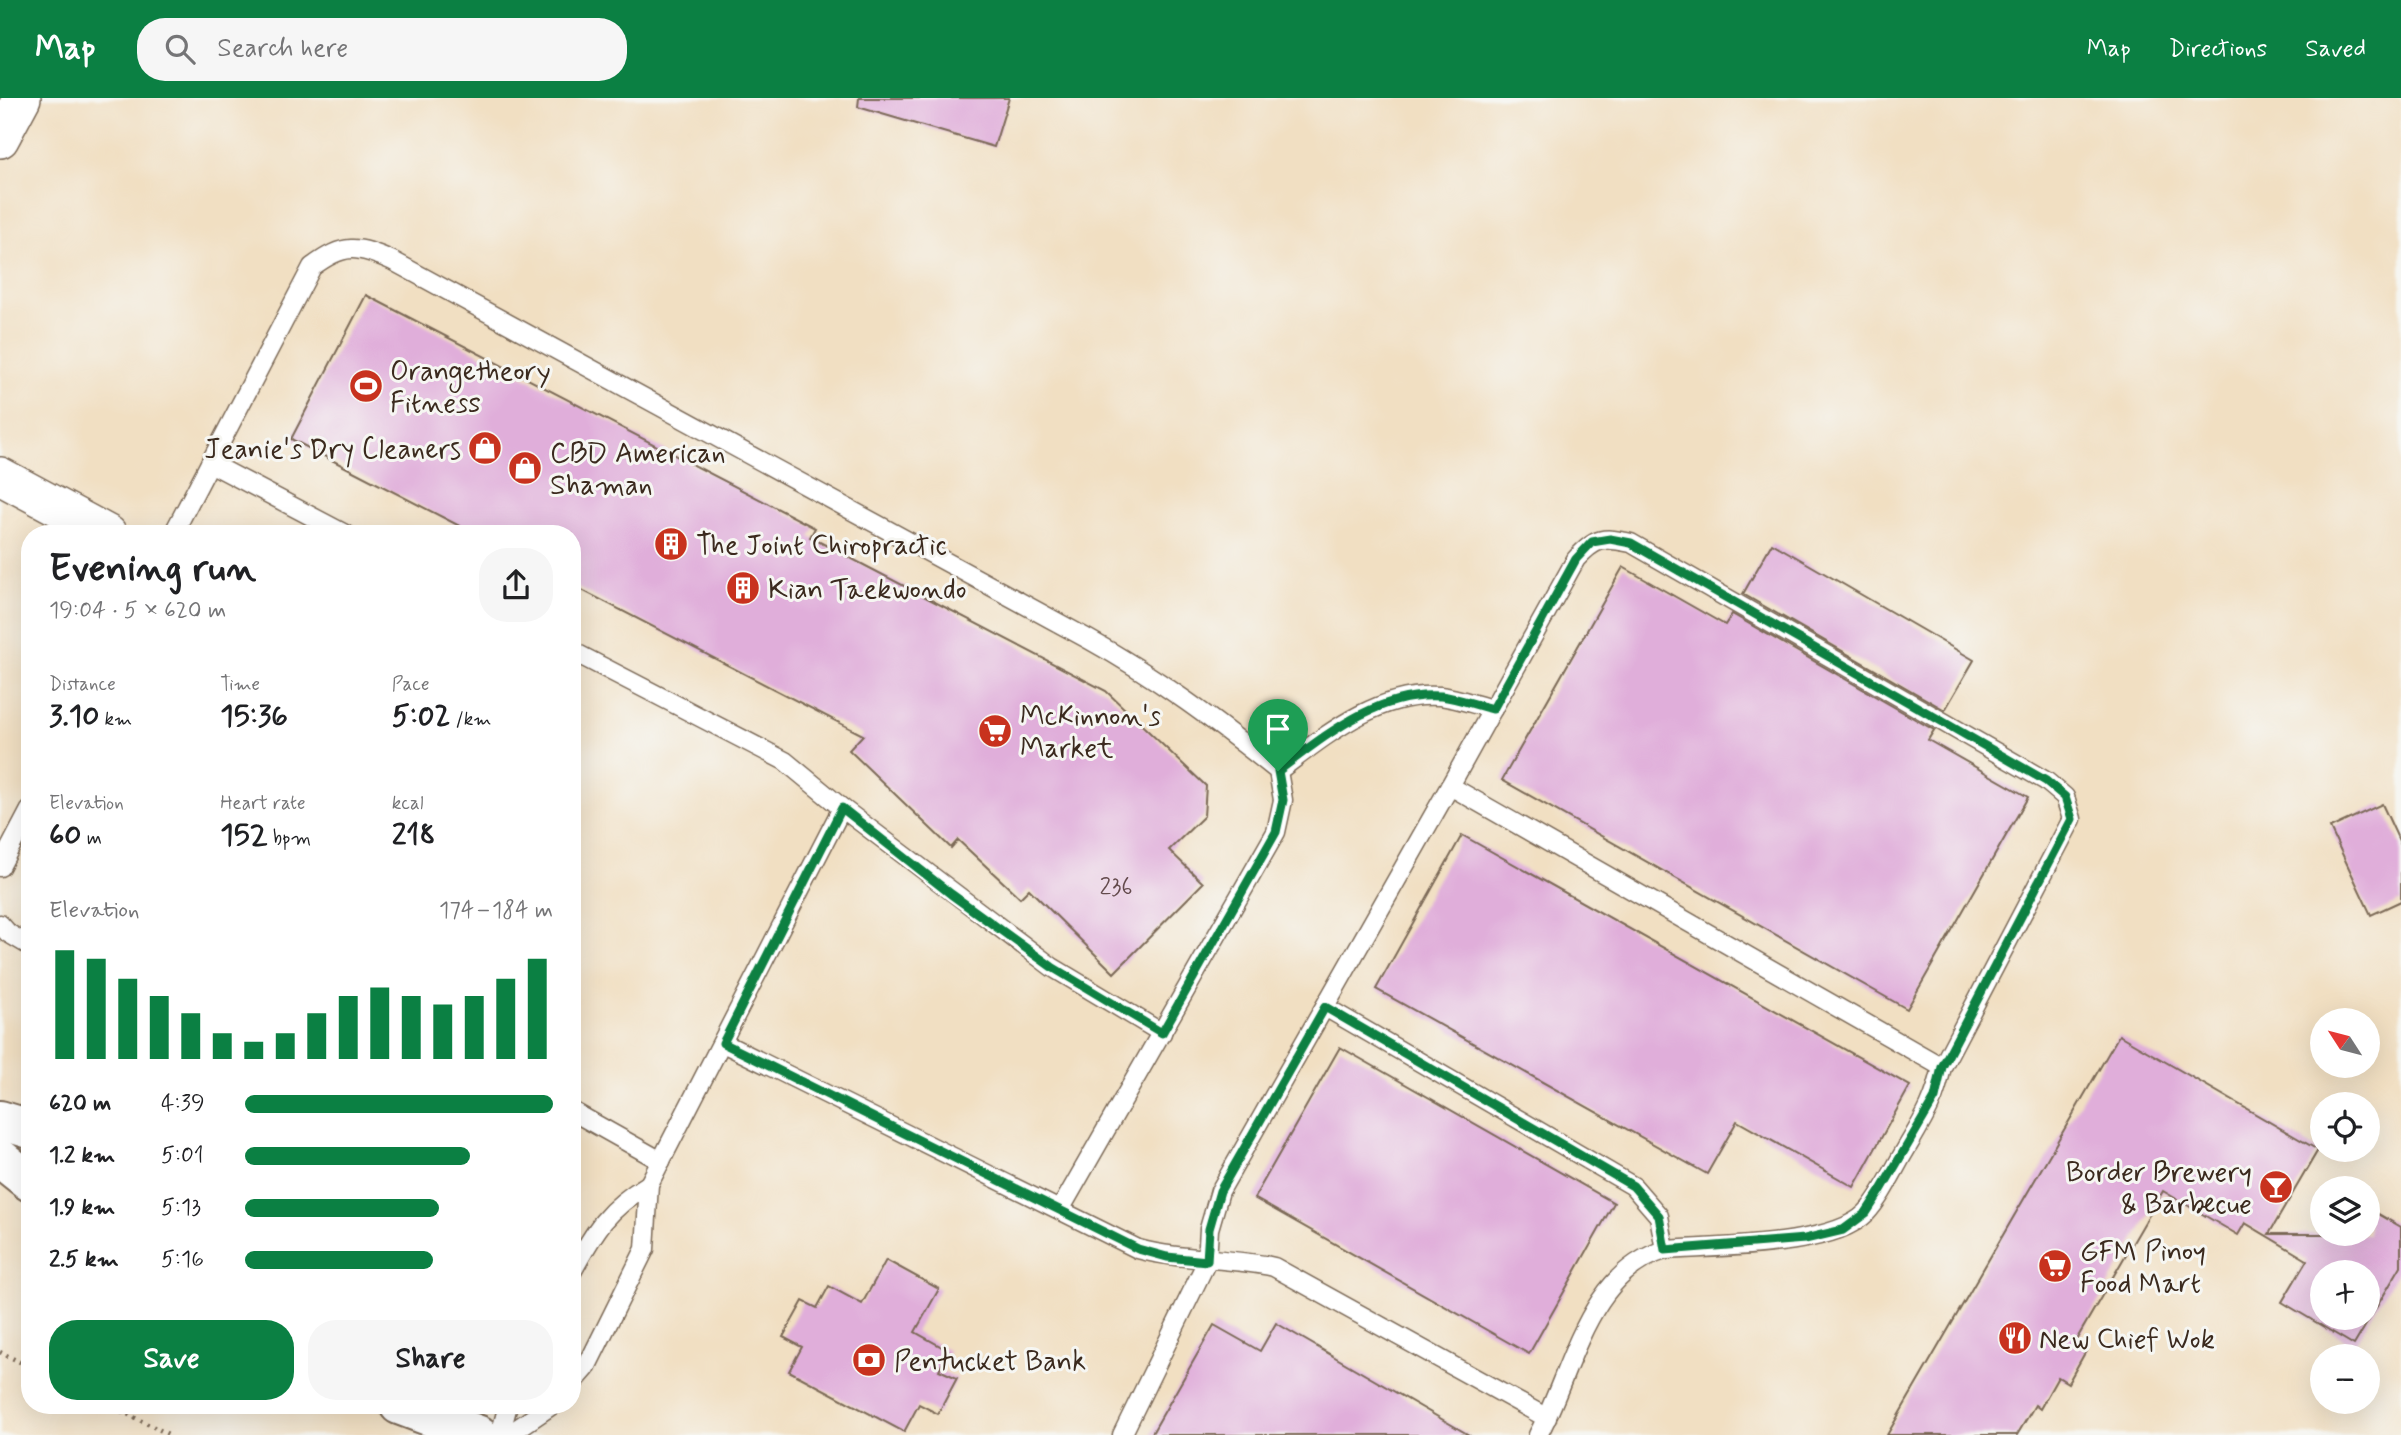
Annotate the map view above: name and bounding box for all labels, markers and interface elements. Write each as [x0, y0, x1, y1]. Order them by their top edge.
search box [137, 18, 627, 81]
text: Map [35, 27, 95, 71]
icon: search [161, 30, 199, 68]
text: Search here [217, 32, 348, 66]
text: Map [2087, 34, 2131, 65]
text: Directions [2169, 34, 2267, 65]
text: Saved [2305, 34, 2366, 65]
place label: Orangetheory Fitness [390, 354, 551, 423]
sports icon: Orangetheory Fitness [347, 367, 385, 405]
shop icon: Jeanie's Dry Cleaners [466, 429, 504, 467]
place label: Jeanie's Dry Cleaners [204, 432, 461, 469]
place label: CBD American Shaman [550, 436, 726, 505]
shop icon: CBD American Shaman [506, 449, 544, 487]
building icon: The Joint Chiropractic [652, 525, 690, 563]
place label: The Joint Chiropractic [696, 528, 947, 565]
text: Evening run [49, 545, 256, 594]
button: share [479, 548, 553, 622]
building icon: Kian Taekwondo [724, 569, 762, 607]
place label: Kian Taekwondo [768, 572, 967, 609]
text: 19:04 · 5 × 620 m [49, 596, 226, 626]
text: Distance [49, 672, 116, 697]
text: Time [220, 672, 260, 697]
text: Pace [392, 672, 429, 697]
text: 3.10 [49, 697, 99, 736]
text: 15:36 [220, 697, 288, 736]
text: 5:02 [392, 697, 450, 736]
place label: McKinnon's Market [1020, 699, 1161, 768]
pin [1248, 699, 1308, 771]
text: km [99, 707, 132, 732]
text: /km [450, 707, 491, 732]
icon: arrive [1259, 710, 1297, 748]
supermarket icon: McKinnon's Market [976, 712, 1014, 750]
text: Elevation [49, 791, 124, 816]
text: Heart rate [220, 791, 306, 816]
text: kcal [392, 791, 424, 816]
text: 60 [49, 816, 82, 855]
text: 152 [220, 816, 268, 855]
text: 218 [392, 816, 435, 855]
text: m [82, 826, 102, 851]
text: bpm [268, 826, 311, 851]
house number: 236 [1099, 872, 1133, 903]
text: Elevation [49, 896, 140, 926]
text: 174–184 m [439, 896, 553, 926]
north arrow [2310, 1008, 2380, 1078]
map controls [2310, 1008, 2380, 1414]
text: 620 m [49, 1089, 111, 1119]
text: 4:39 [161, 1089, 205, 1119]
button: locate [2310, 1092, 2380, 1162]
text: 1.2 km [49, 1141, 115, 1171]
text: 5:01 [161, 1141, 204, 1171]
place label: Border Brewery & Barbecue [2066, 1155, 2252, 1224]
bar icon: Border Brewery & Barbecue [2257, 1168, 2295, 1206]
button: layers [2310, 1176, 2380, 1246]
text: 1.9 km [49, 1193, 115, 1223]
text: 5:13 [161, 1193, 201, 1223]
place label: GFM Pinoy Food Mart [2080, 1234, 2206, 1303]
text: 2.5 km [49, 1245, 119, 1275]
text: 5:16 [161, 1245, 204, 1275]
supermarket icon: GFM Pinoy Food Mart [2036, 1247, 2074, 1285]
button: + [2310, 1260, 2380, 1330]
restaurant icon: New Chief Wok [1996, 1319, 2034, 1357]
button: Save [49, 1320, 294, 1400]
button: Share [308, 1320, 553, 1400]
place label: New Chief Wok [2039, 1322, 2215, 1359]
bank icon: Pentucket Bank [850, 1341, 888, 1379]
place label: Pentucket Bank [894, 1344, 1086, 1381]
button: − [2310, 1344, 2380, 1414]

